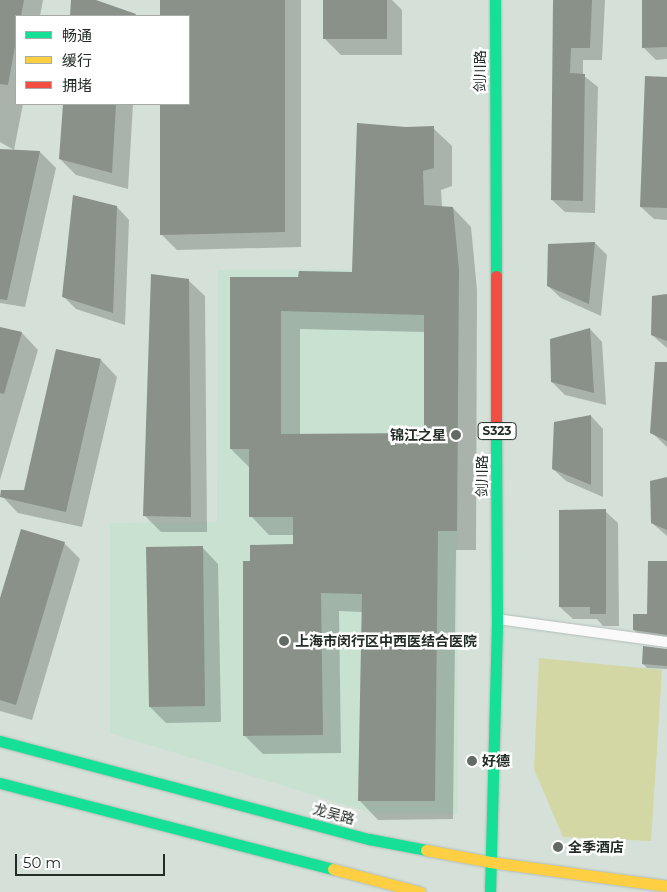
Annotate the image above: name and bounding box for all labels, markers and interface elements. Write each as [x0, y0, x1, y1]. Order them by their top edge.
legend [15, 15, 190, 105]
text: 畅通 [62, 26, 92, 45]
street label: 剑川路 [472, 50, 488, 92]
text: 缓行 [62, 51, 92, 70]
text: 拥堵 [62, 76, 92, 95]
road number: S323 [477, 422, 517, 441]
place label: 锦江之星 [390, 427, 446, 443]
marker: 锦江之星 [450, 429, 462, 441]
street label: 剑川路 [474, 455, 490, 497]
place label: 上海市闵行区中西医结合医院 [295, 633, 477, 649]
marker: 上海市闵行区中西医结合医院 [277, 634, 291, 648]
place label: 好德 [482, 753, 510, 769]
marker: 好德 [466, 755, 478, 767]
street label: 龙吴路 [312, 800, 356, 828]
place label: 全季酒店 [568, 839, 624, 855]
marker: 全季酒店 [552, 841, 564, 853]
scale bar [18, 844, 168, 876]
text: 50 m [23, 853, 61, 872]

